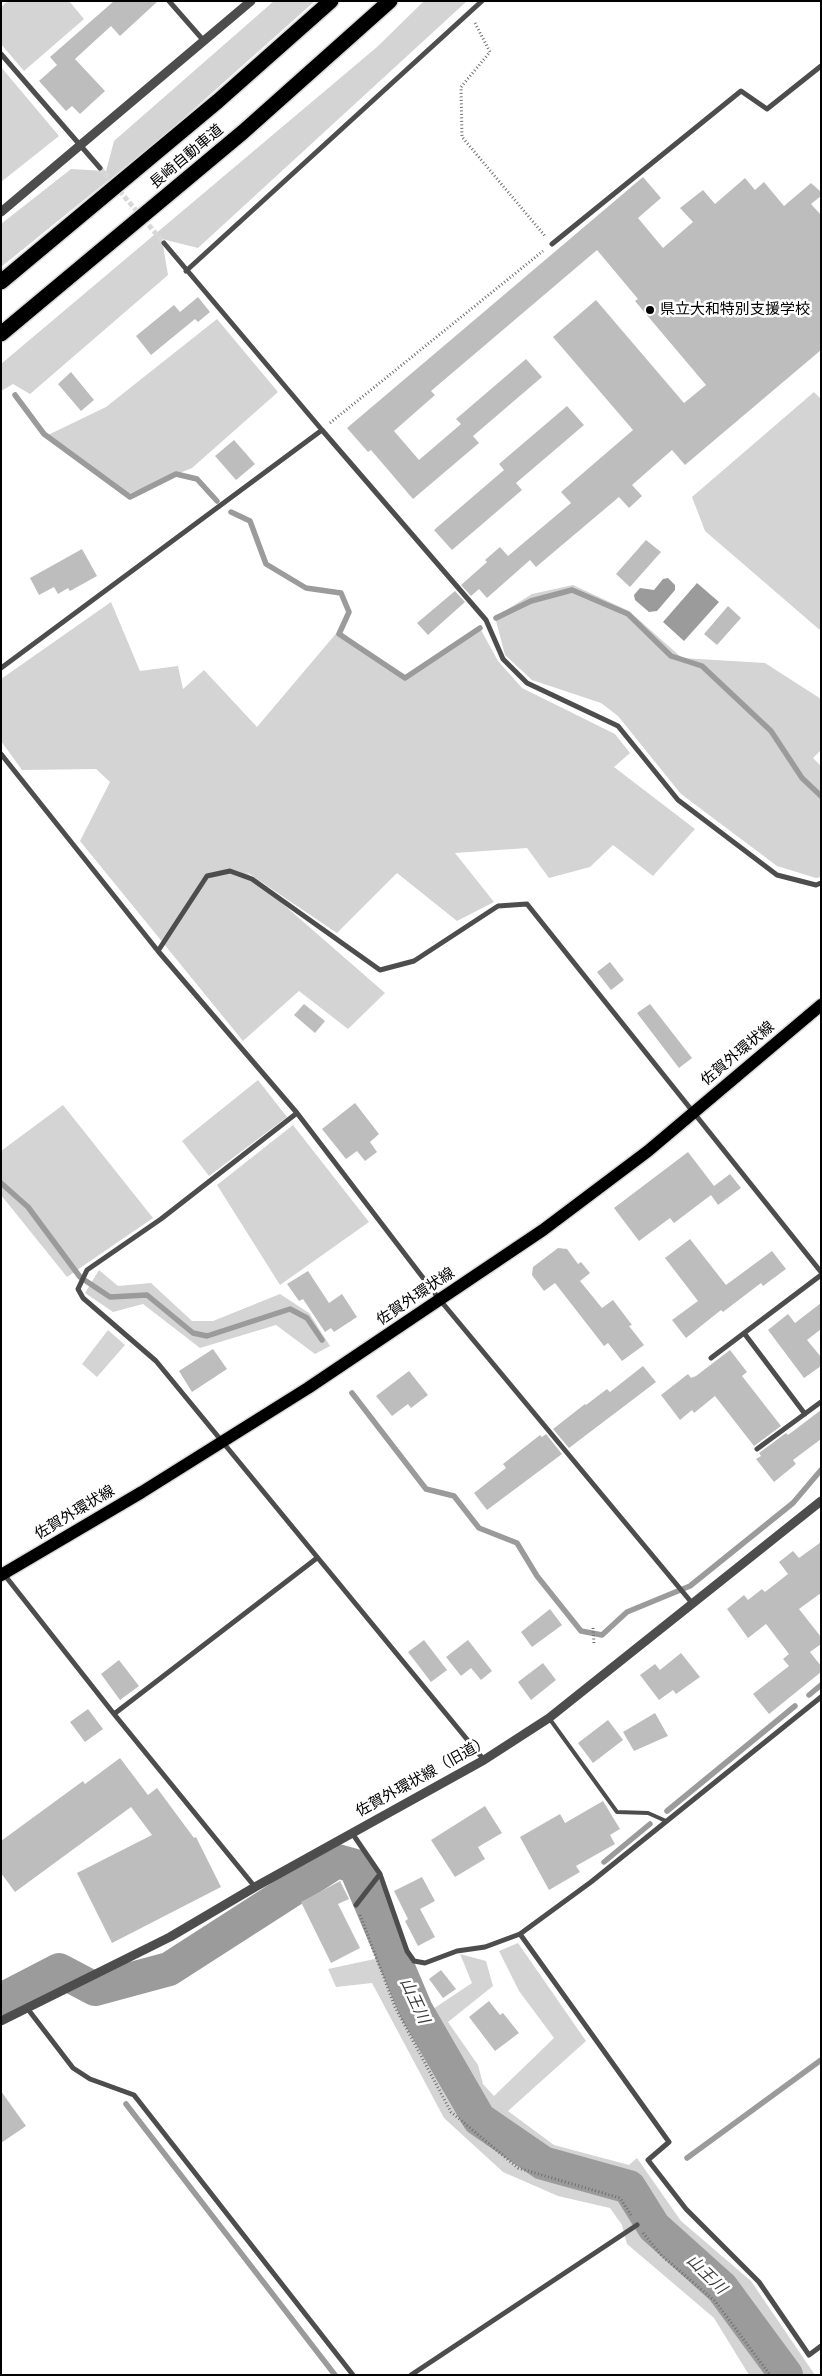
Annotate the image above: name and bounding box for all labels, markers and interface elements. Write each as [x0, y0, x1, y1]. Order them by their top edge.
street label: 長崎自動車道 [147, 121, 227, 193]
place label: 県立大和特別支援学校 [660, 301, 810, 319]
marker: 県立大和特別支援学校 [644, 304, 656, 316]
street label: 佐賀外環状線 [698, 1018, 778, 1090]
street label: 佐賀外環状線 [374, 1264, 458, 1330]
street label: 佐賀外環状線 [32, 1482, 118, 1544]
street label: 佐賀外環状線（旧道） [353, 1733, 493, 1821]
water label: 山王川 [395, 1975, 433, 2027]
water label: 山王川 [682, 2251, 730, 2299]

